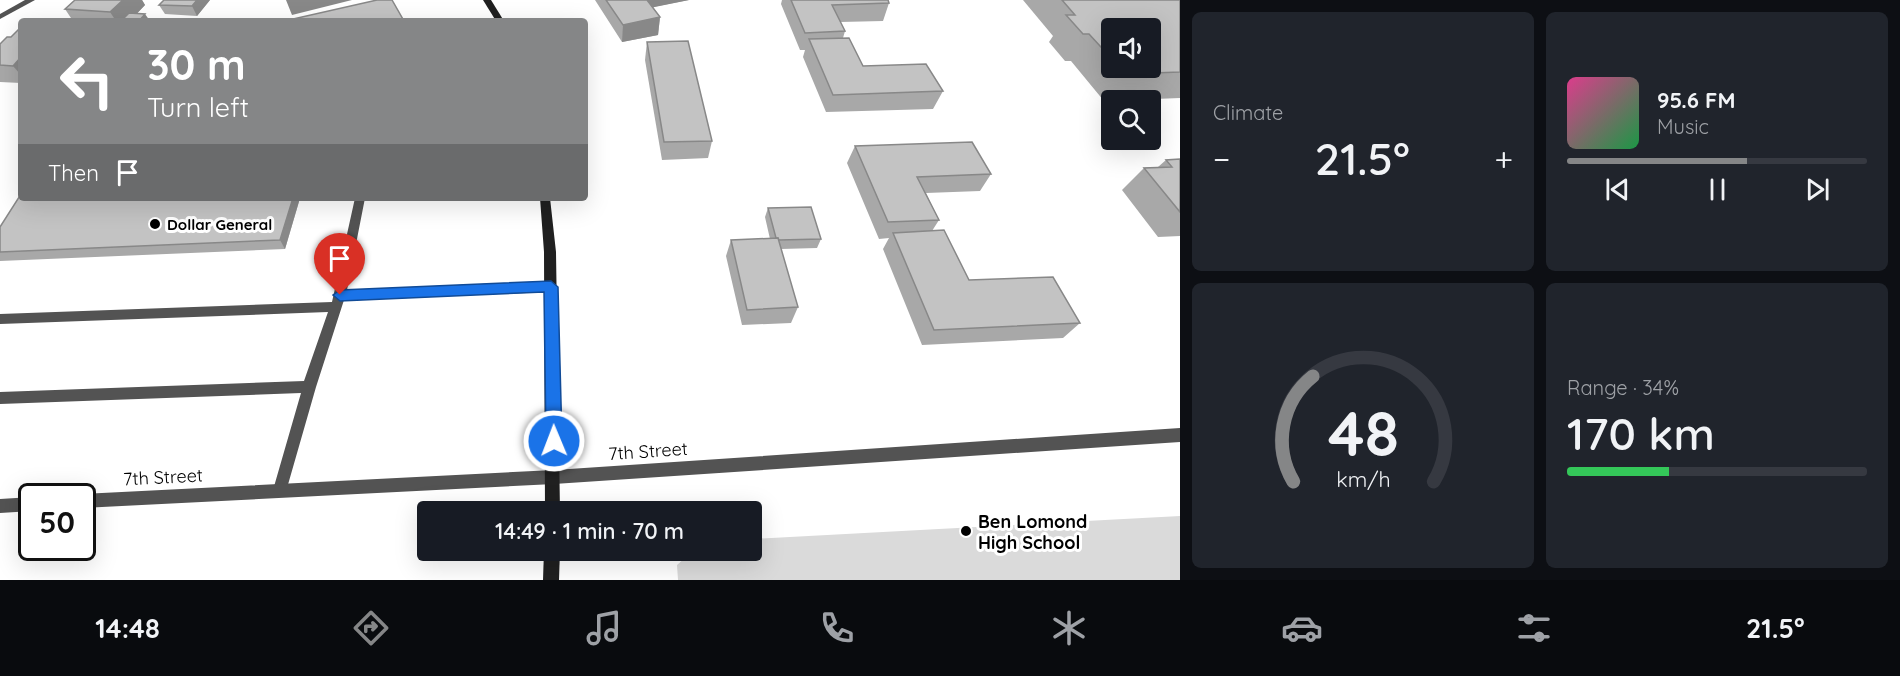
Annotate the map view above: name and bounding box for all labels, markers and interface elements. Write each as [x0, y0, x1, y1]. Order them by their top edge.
map controls [1101, 18, 1161, 150]
button: sound [1101, 18, 1161, 78]
text: 30 m [147, 38, 246, 91]
icon: left [48, 42, 126, 120]
text: 95.6 FM [1657, 86, 1735, 114]
text: Turn left [147, 90, 249, 124]
button: search [1101, 90, 1161, 150]
text: Climate [1213, 100, 1283, 125]
text: Music [1657, 114, 1709, 139]
text: 21.5° [1315, 130, 1410, 186]
text: − [1213, 138, 1230, 179]
text: + [1494, 138, 1513, 179]
icon: arrive [111, 156, 144, 189]
text: Then [48, 159, 99, 187]
icon: previous [1601, 173, 1634, 206]
icon: pause [1701, 173, 1734, 206]
icon: next [1801, 173, 1834, 206]
place label: Dollar General [167, 215, 272, 234]
marker: Dollar General [148, 217, 162, 231]
pin [314, 233, 365, 295]
icon: arrive [323, 242, 356, 275]
text: Range · 34% [1567, 375, 1679, 400]
text: 48 [1328, 394, 1398, 472]
text: 170 km [1567, 405, 1715, 461]
position arrow [522, 409, 586, 473]
street label: 7th Street [607, 437, 689, 465]
street label: 7th Street [123, 463, 203, 491]
text: km/h [1336, 467, 1390, 493]
speed limit sign: 50 [18, 483, 96, 561]
place label: Ben Lomond High School [978, 510, 1087, 554]
text: 14:49 · 1 min · 70 m [495, 517, 684, 545]
marker: Ben Lomond High School [959, 524, 973, 538]
icon: directions [350, 607, 392, 649]
icon: music [583, 607, 625, 649]
icon: phone [816, 607, 858, 649]
icon: climate [1048, 607, 1090, 649]
icon: car [1281, 607, 1323, 649]
icon: filters [1513, 607, 1555, 649]
text: 14:48 [95, 611, 160, 645]
text: 21.5° [1746, 611, 1805, 645]

